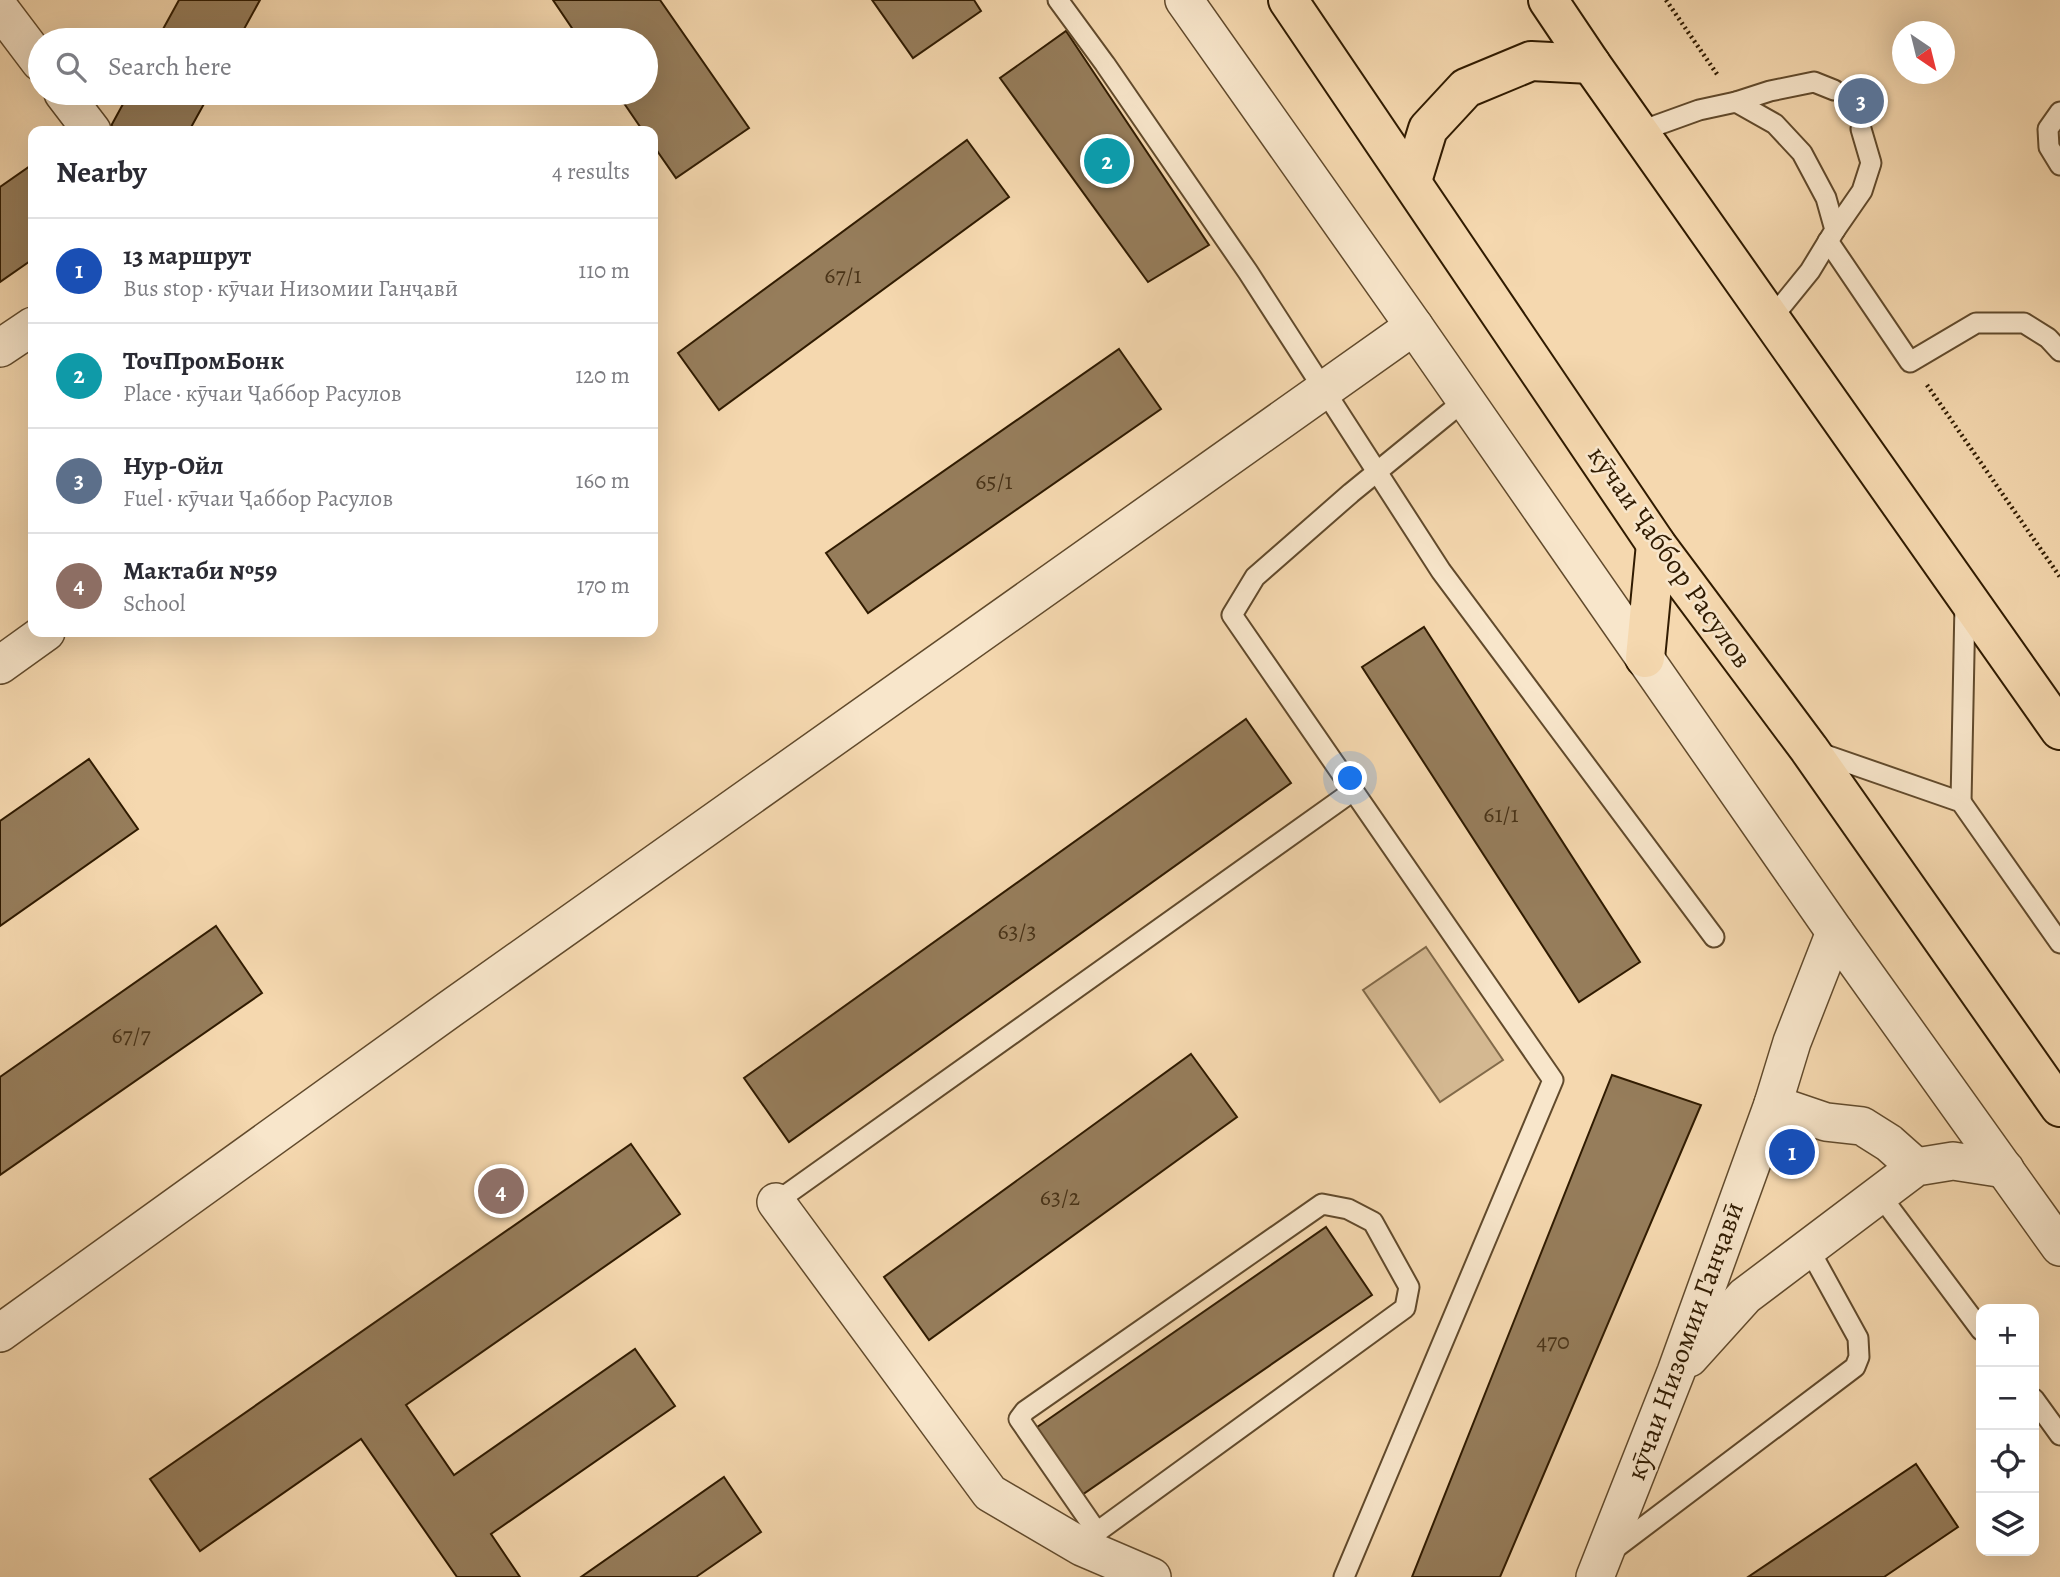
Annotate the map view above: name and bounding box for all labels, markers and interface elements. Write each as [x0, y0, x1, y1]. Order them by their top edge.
north arrow [1892, 21, 1955, 84]
search box [28, 28, 658, 105]
icon: search [52, 48, 90, 86]
text: Search here [108, 49, 232, 84]
pin: 3 [1838, 75, 1884, 127]
pin: 2 [1084, 135, 1130, 187]
text: Nearby [56, 152, 147, 192]
text: 4 results [552, 156, 630, 187]
text: 13 маршрут [123, 238, 251, 273]
text: 1 [75, 255, 83, 286]
text: 110 m [578, 255, 630, 286]
house number: 67/1 [824, 259, 862, 291]
text: Bus stop · кӯчаи Низомии Ганҷавӣ [123, 273, 458, 304]
text: ТочПромБонк [123, 343, 284, 378]
text: 2 [73, 360, 85, 391]
text: 120 m [575, 360, 630, 391]
text: Place · кӯчаи Ҷаббор Расулов [123, 378, 402, 409]
street label: кӯчаи Ҷаббор Расулов [1579, 438, 1761, 676]
text: Нур-Ойл [123, 448, 224, 483]
text: 3 [74, 465, 84, 496]
text: 160 m [576, 465, 630, 496]
house number: 65/1 [975, 465, 1013, 497]
text: Fuel · кӯчаи Ҷаббор Расулов [123, 483, 393, 514]
text: Мактаби №59 [123, 553, 277, 588]
text: 4 [74, 570, 84, 601]
text: 170 m [577, 570, 630, 601]
text: School [123, 588, 185, 619]
your location [1333, 761, 1367, 795]
house number: 61/1 [1483, 798, 1519, 830]
house number: 63/3 [998, 915, 1036, 947]
house number: 67/7 [111, 1019, 151, 1051]
pin: 1 [1769, 1126, 1815, 1178]
pin: 4 [478, 1165, 524, 1217]
house number: 63/2 [1040, 1181, 1080, 1213]
street label: кӯчаи Низомии Ганҷавӣ [1617, 1197, 1753, 1485]
map controls [1976, 1304, 2039, 1556]
button: + [1976, 1304, 2039, 1367]
house number: 470 [1536, 1325, 1570, 1357]
button: − [1976, 1367, 2039, 1430]
button: locate [1976, 1430, 2039, 1493]
button: layers [1976, 1493, 2039, 1556]

